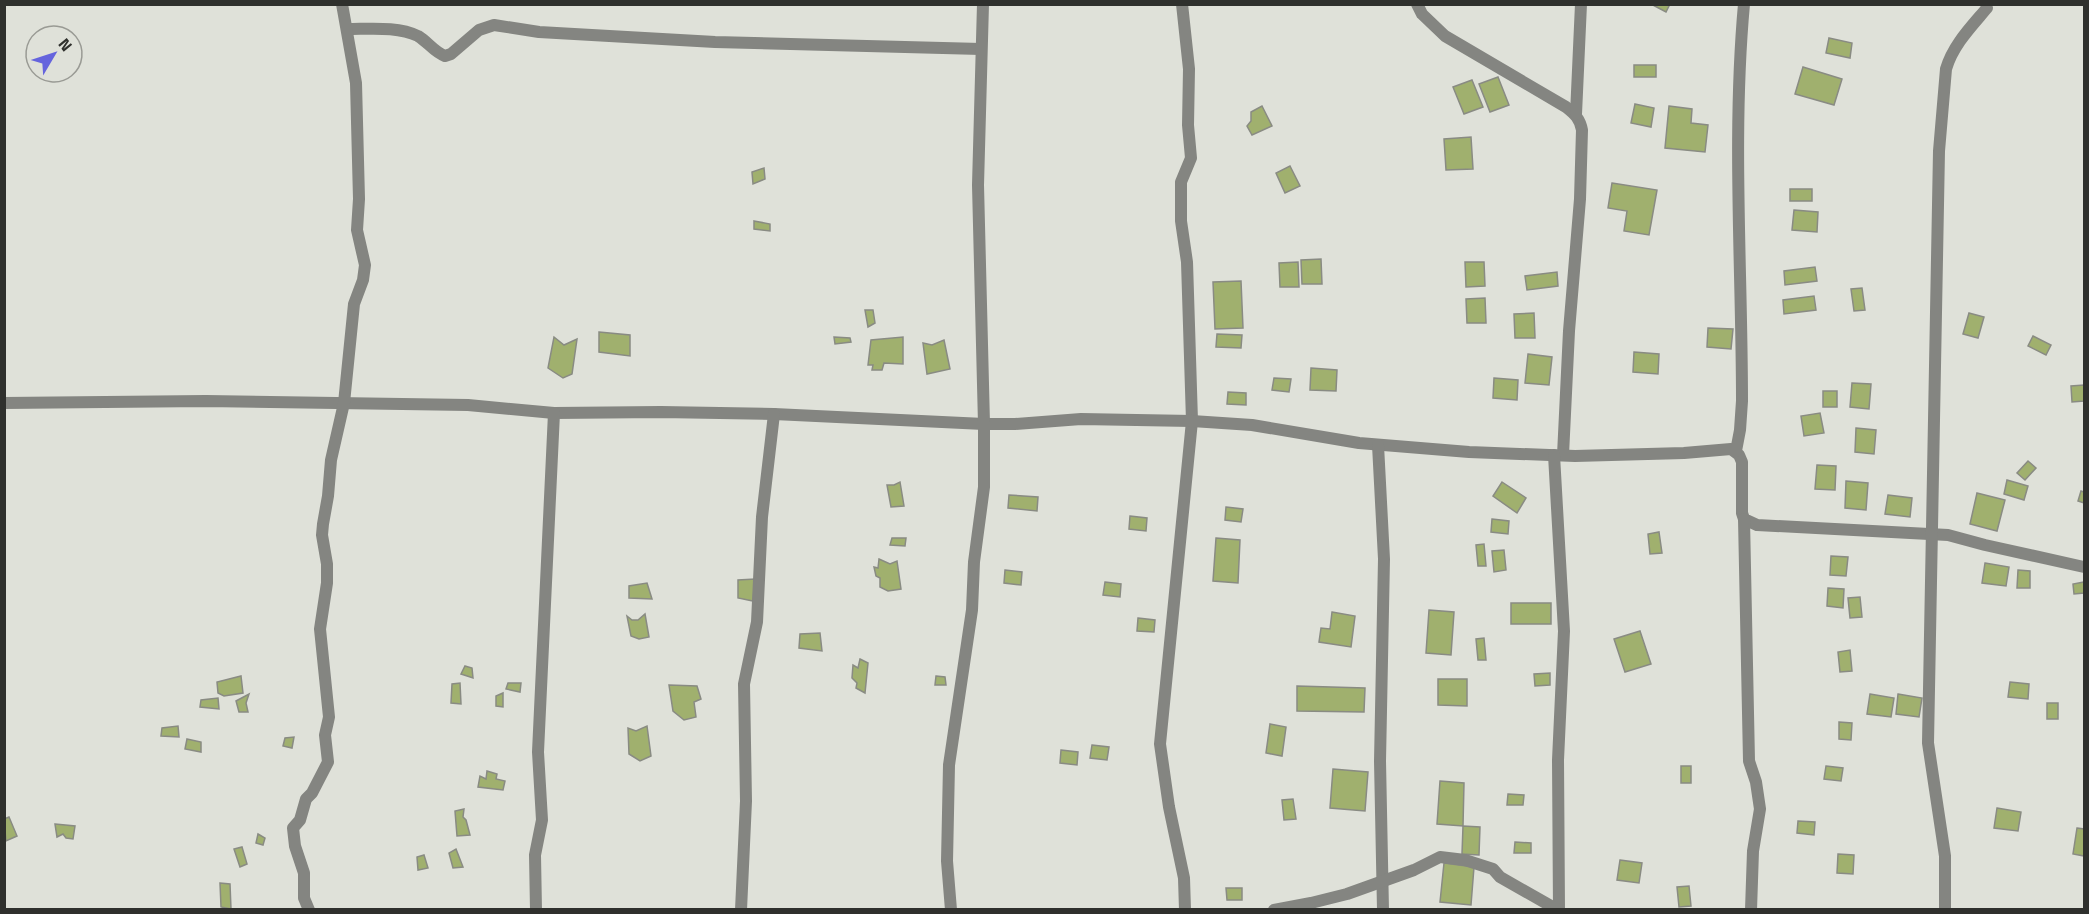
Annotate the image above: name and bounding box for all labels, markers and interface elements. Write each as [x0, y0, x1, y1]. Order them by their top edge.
north arrow [24, 24, 84, 84]
text: N [53, 33, 78, 56]

